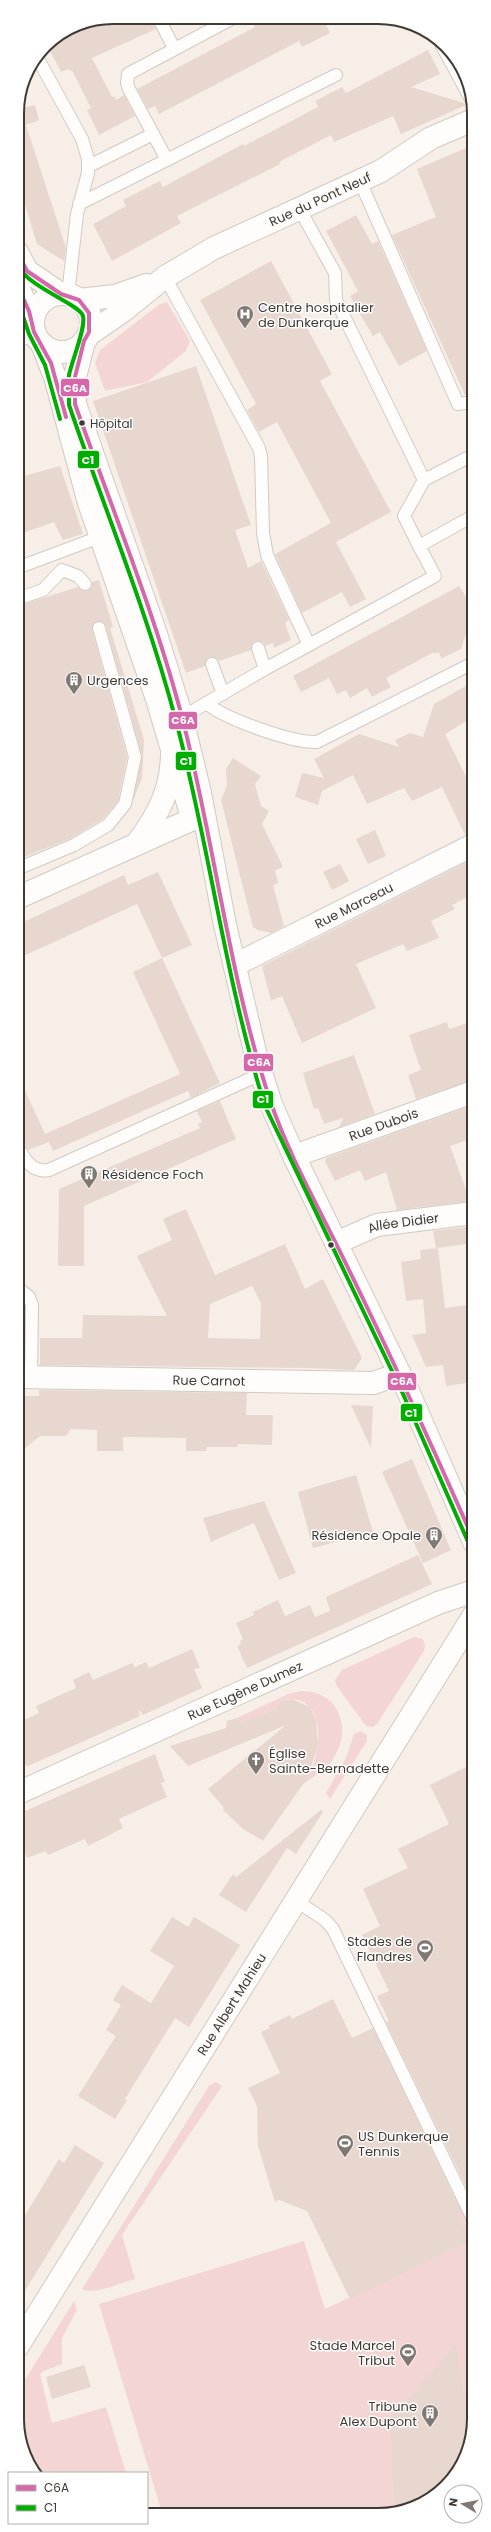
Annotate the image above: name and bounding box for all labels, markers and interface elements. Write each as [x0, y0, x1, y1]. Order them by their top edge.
street label: Rue du Pont Neuf [266, 168, 374, 231]
place label: Centre hospitalier de Dunkerque [258, 298, 374, 332]
hospital icon: Centre hospitalier de Dunkerque [235, 304, 255, 329]
line badge: C6A [60, 378, 90, 397]
text: C6A [63, 380, 87, 396]
place label: Hôpital [90, 415, 133, 432]
marker: Hôpital [77, 418, 87, 428]
line badge: C1 [77, 450, 100, 469]
text: C1 [82, 452, 94, 468]
building icon: Urgences [64, 670, 84, 695]
place label: Urgences [87, 671, 149, 690]
line badge: C6A [168, 711, 198, 730]
text: C6A [171, 712, 195, 728]
line badge: C1 [175, 751, 197, 771]
text: C1 [180, 753, 192, 769]
street label: Rue Marceau [311, 878, 397, 933]
line badge: C6A [243, 1053, 274, 1072]
text: C6A [247, 1054, 271, 1070]
line badge: C1 [252, 1090, 274, 1109]
text: C1 [257, 1091, 269, 1107]
street label: Rue Dubois [346, 1103, 421, 1146]
building icon: Résidence Foch [79, 1164, 99, 1189]
place label: Résidence Foch [102, 1165, 204, 1184]
street label: Allée Didier [364, 1208, 440, 1238]
unlabelled marker [326, 1240, 336, 1250]
street label: Rue Carnot [172, 1371, 246, 1391]
line badge: C6A [387, 1372, 417, 1391]
text: C6A [390, 1373, 414, 1389]
line badge: C1 [400, 1403, 423, 1422]
text: C1 [405, 1405, 417, 1421]
building icon: Résidence Opale [424, 1525, 444, 1550]
place label: Résidence Opale [311, 1526, 421, 1545]
street label: Rue Eugène Dumez [184, 1656, 306, 1725]
place label: Église Sainte-Bernadette [269, 1744, 389, 1778]
church icon: Église Sainte-Bernadette [246, 1750, 266, 1775]
place label: Stades de Flandres [347, 1932, 412, 1966]
sports icon: Stades de Flandres [415, 1938, 435, 1963]
street label: Rue Albert Mahieu [193, 1949, 271, 2059]
place label: US Dunkerque Tennis [358, 2127, 448, 2161]
sports icon: US Dunkerque Tennis [335, 2133, 355, 2158]
place label: Stade Marcel Tribut [310, 2336, 395, 2370]
sports icon: Stade Marcel Tribut [398, 2342, 418, 2367]
place label: Tribune Alex Dupont [340, 2397, 417, 2431]
building icon: Tribune Alex Dupont [420, 2403, 440, 2428]
legend [8, 2472, 148, 2524]
text: C6A [44, 2479, 69, 2496]
north arrow [443, 2484, 483, 2524]
text: N [445, 2497, 462, 2508]
text: C1 [44, 2499, 57, 2516]

